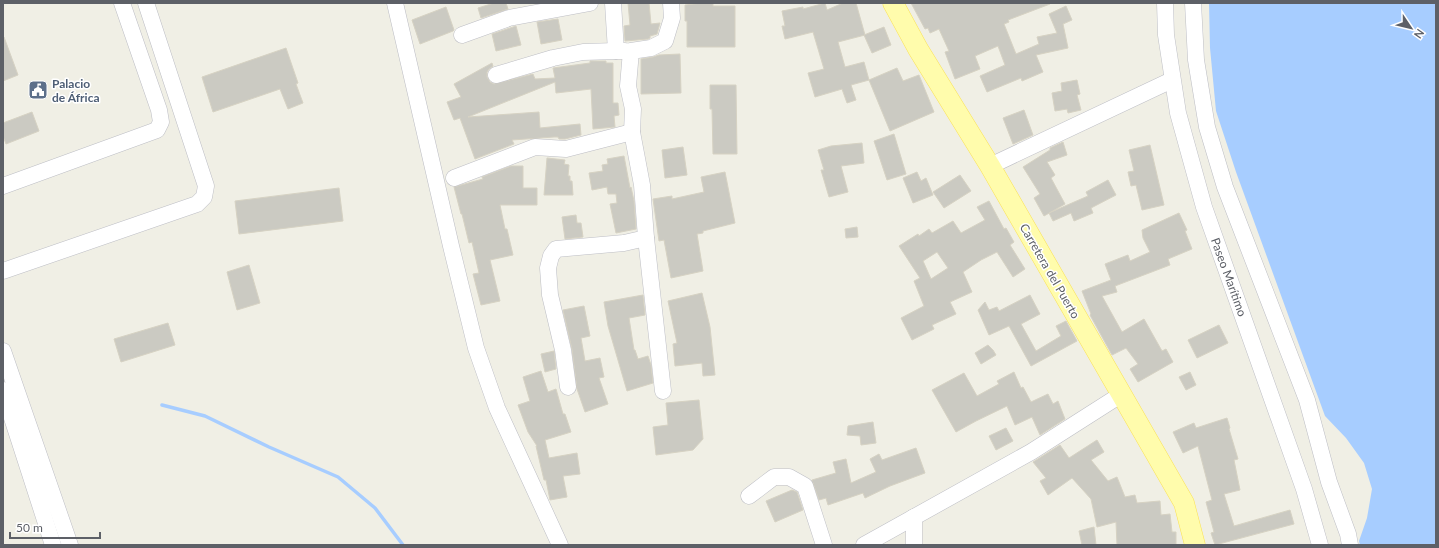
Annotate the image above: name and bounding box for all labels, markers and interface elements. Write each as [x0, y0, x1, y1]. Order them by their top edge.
north arrow [1391, 8, 1431, 48]
text: N [1412, 27, 1427, 41]
place label: Palacio de África [52, 76, 100, 105]
public building icon: Palacio de África [27, 79, 49, 101]
street label: Carretera del Puerto [1017, 221, 1083, 321]
street label: Paseo Marítimo [1208, 236, 1250, 319]
scale bar [10, 514, 100, 540]
text: 50 m [16, 520, 43, 535]

